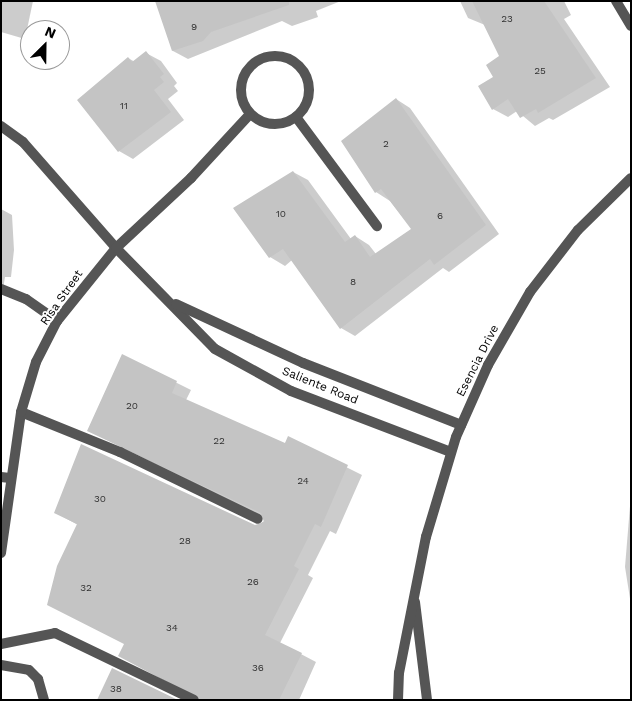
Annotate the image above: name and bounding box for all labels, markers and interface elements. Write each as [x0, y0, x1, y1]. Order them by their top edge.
house number: 23 [501, 13, 513, 25]
north arrow [20, 20, 70, 70]
house number: 9 [191, 21, 197, 33]
text: N [43, 23, 58, 42]
house number: 25 [534, 65, 546, 77]
house number: 11 [120, 100, 128, 112]
house number: 2 [383, 138, 389, 150]
house number: 10 [276, 208, 286, 220]
house number: 6 [437, 210, 443, 222]
street label: Risa Street [38, 267, 86, 329]
house number: 8 [350, 276, 356, 288]
street label: Esencia Drive [454, 323, 502, 399]
street label: Saliente Road [280, 364, 360, 408]
house number: 20 [126, 400, 138, 412]
house number: 22 [213, 435, 225, 447]
house number: 24 [297, 475, 309, 487]
house number: 30 [94, 493, 106, 505]
house number: 28 [179, 535, 191, 547]
house number: 26 [247, 576, 259, 588]
house number: 32 [80, 582, 92, 594]
house number: 34 [166, 622, 178, 634]
house number: 36 [252, 662, 264, 674]
house number: 38 [110, 683, 122, 695]

